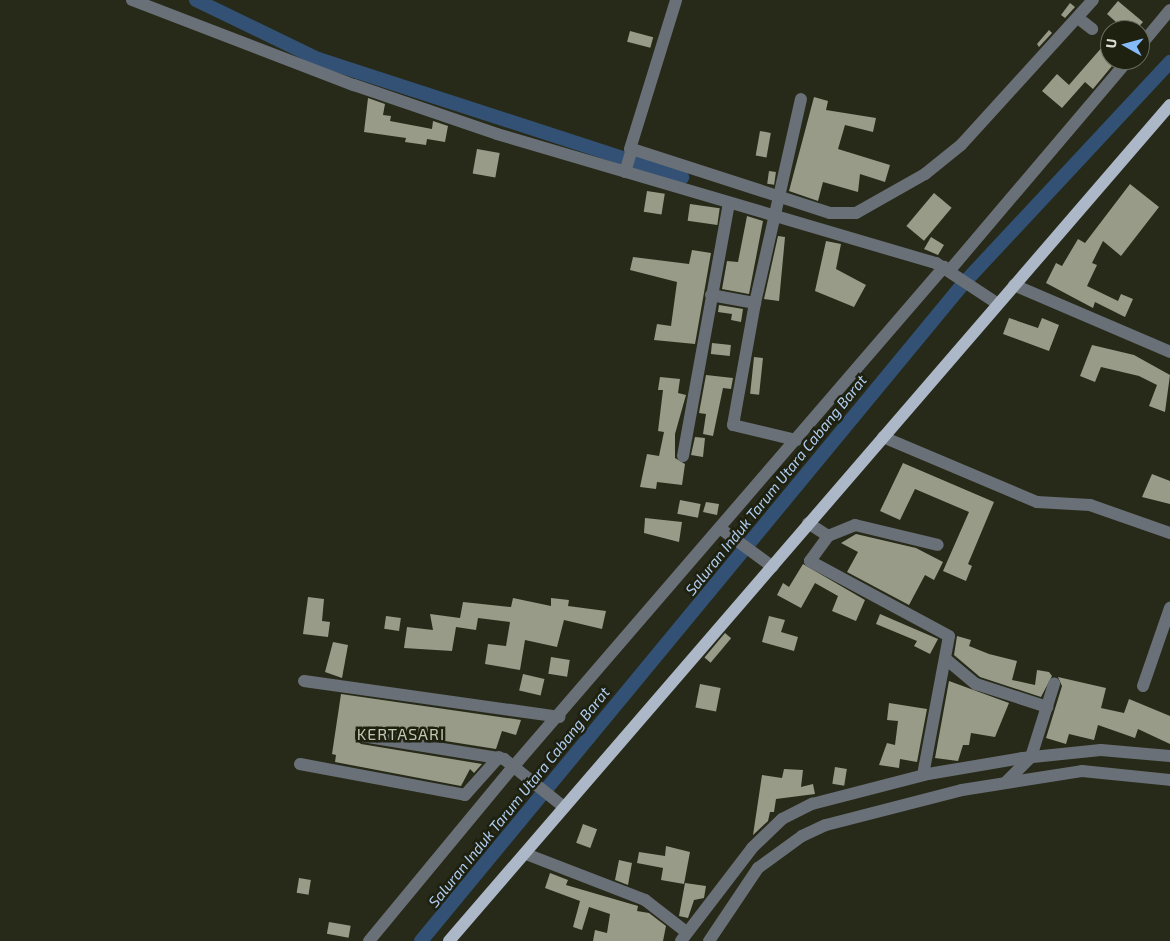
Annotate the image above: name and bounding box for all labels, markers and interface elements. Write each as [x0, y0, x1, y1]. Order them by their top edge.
north arrow [1100, 20, 1150, 70]
text: U [1102, 37, 1120, 49]
water label: Saluran Induk Tarum Utara Cabang Barat [681, 371, 871, 599]
water label: Saluran Induk Tarum Utara Cabang Barat [424, 683, 614, 911]
district label: KERTASARI [356, 724, 446, 744]

